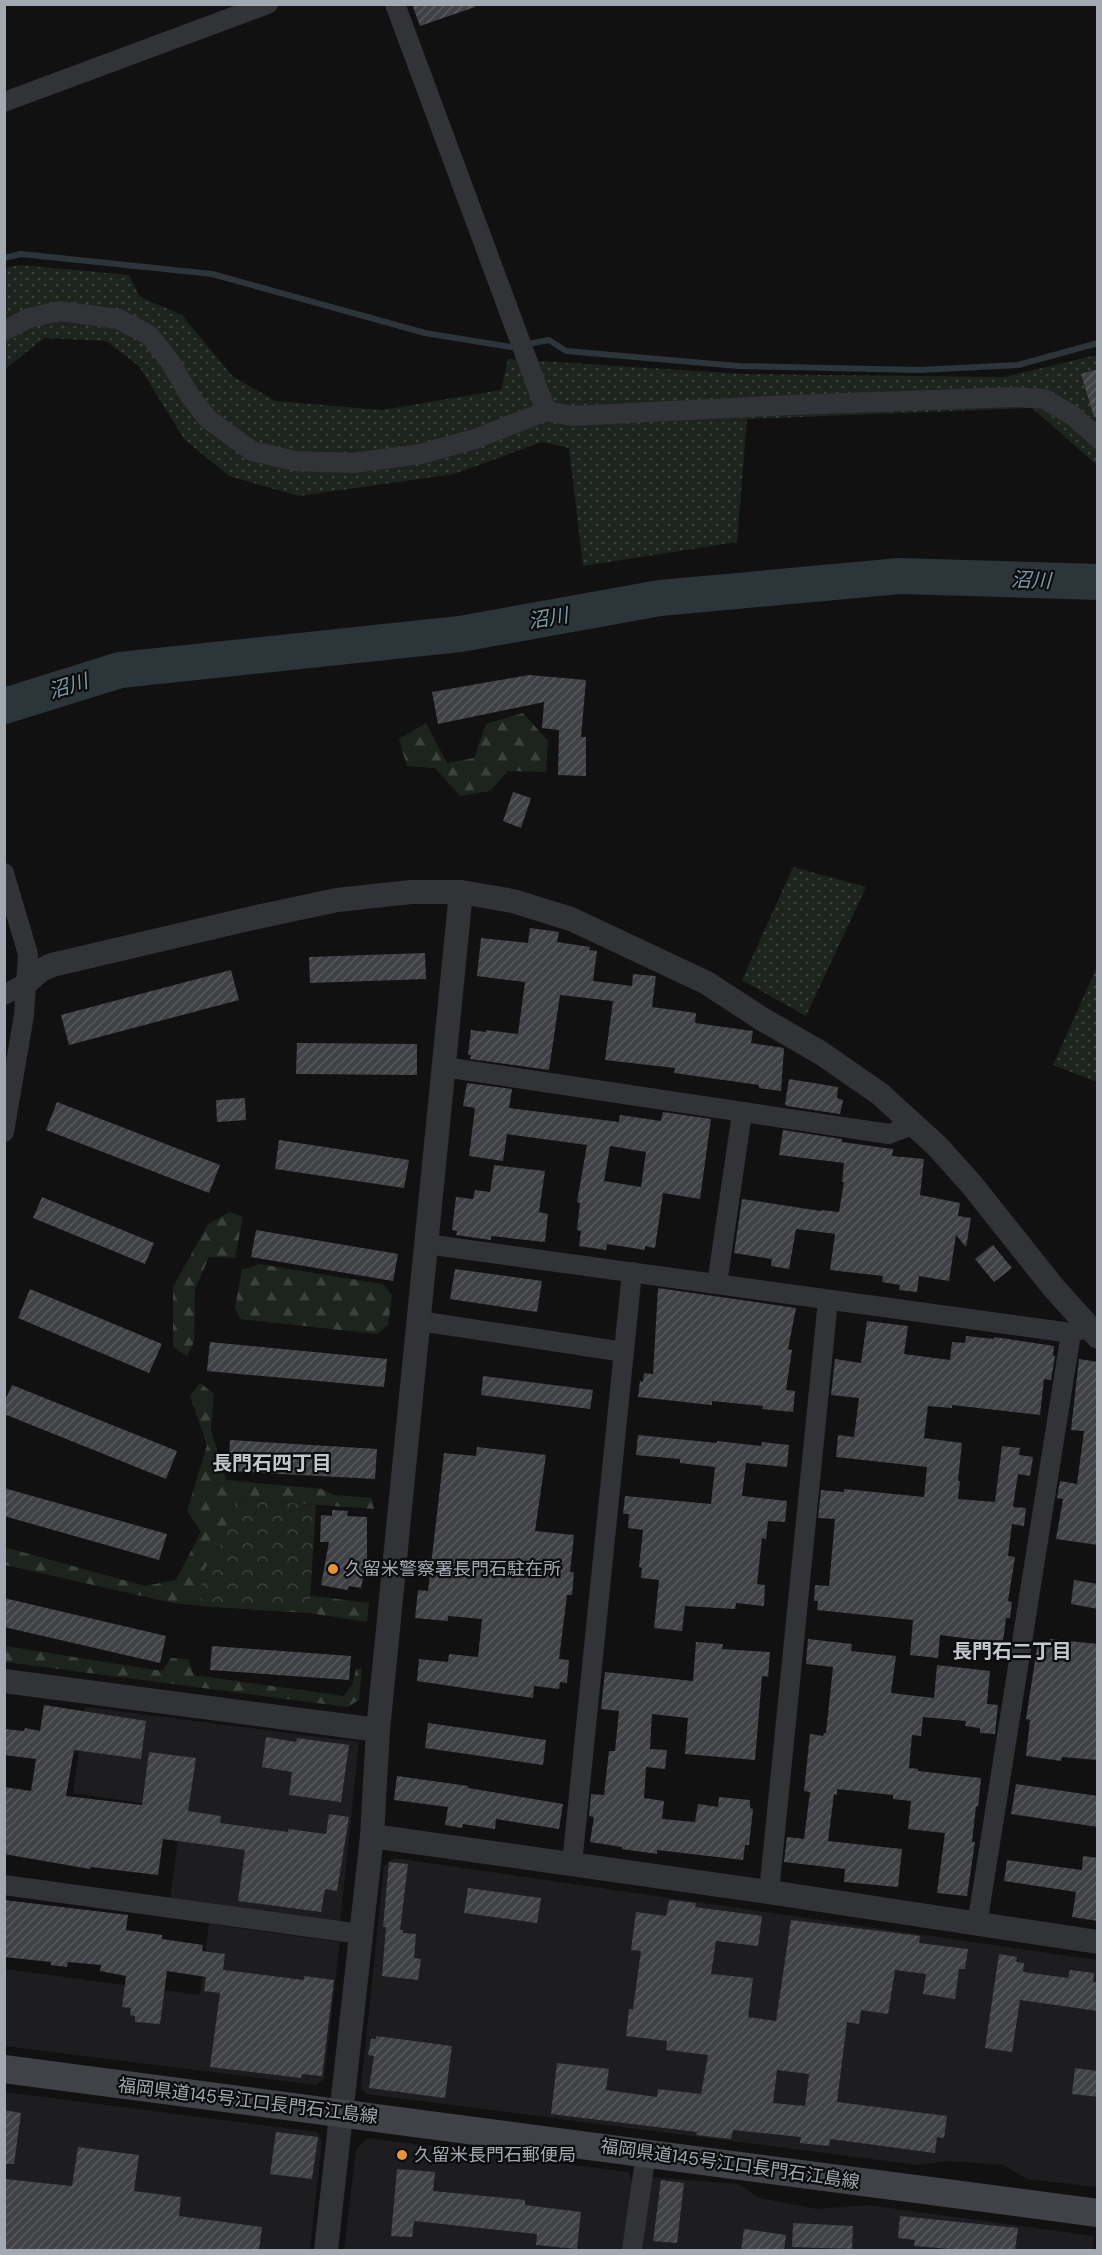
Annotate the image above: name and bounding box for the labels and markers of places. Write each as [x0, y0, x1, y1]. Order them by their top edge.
place label: 久留米警察署長門石駐在所 [345, 1557, 561, 1581]
marker: 久留米警察署長門石駐在所 [326, 1562, 340, 1576]
place label: 久留米長門石郵便局 [414, 2143, 576, 2167]
marker: 久留米長門石郵便局 [395, 2148, 409, 2162]

